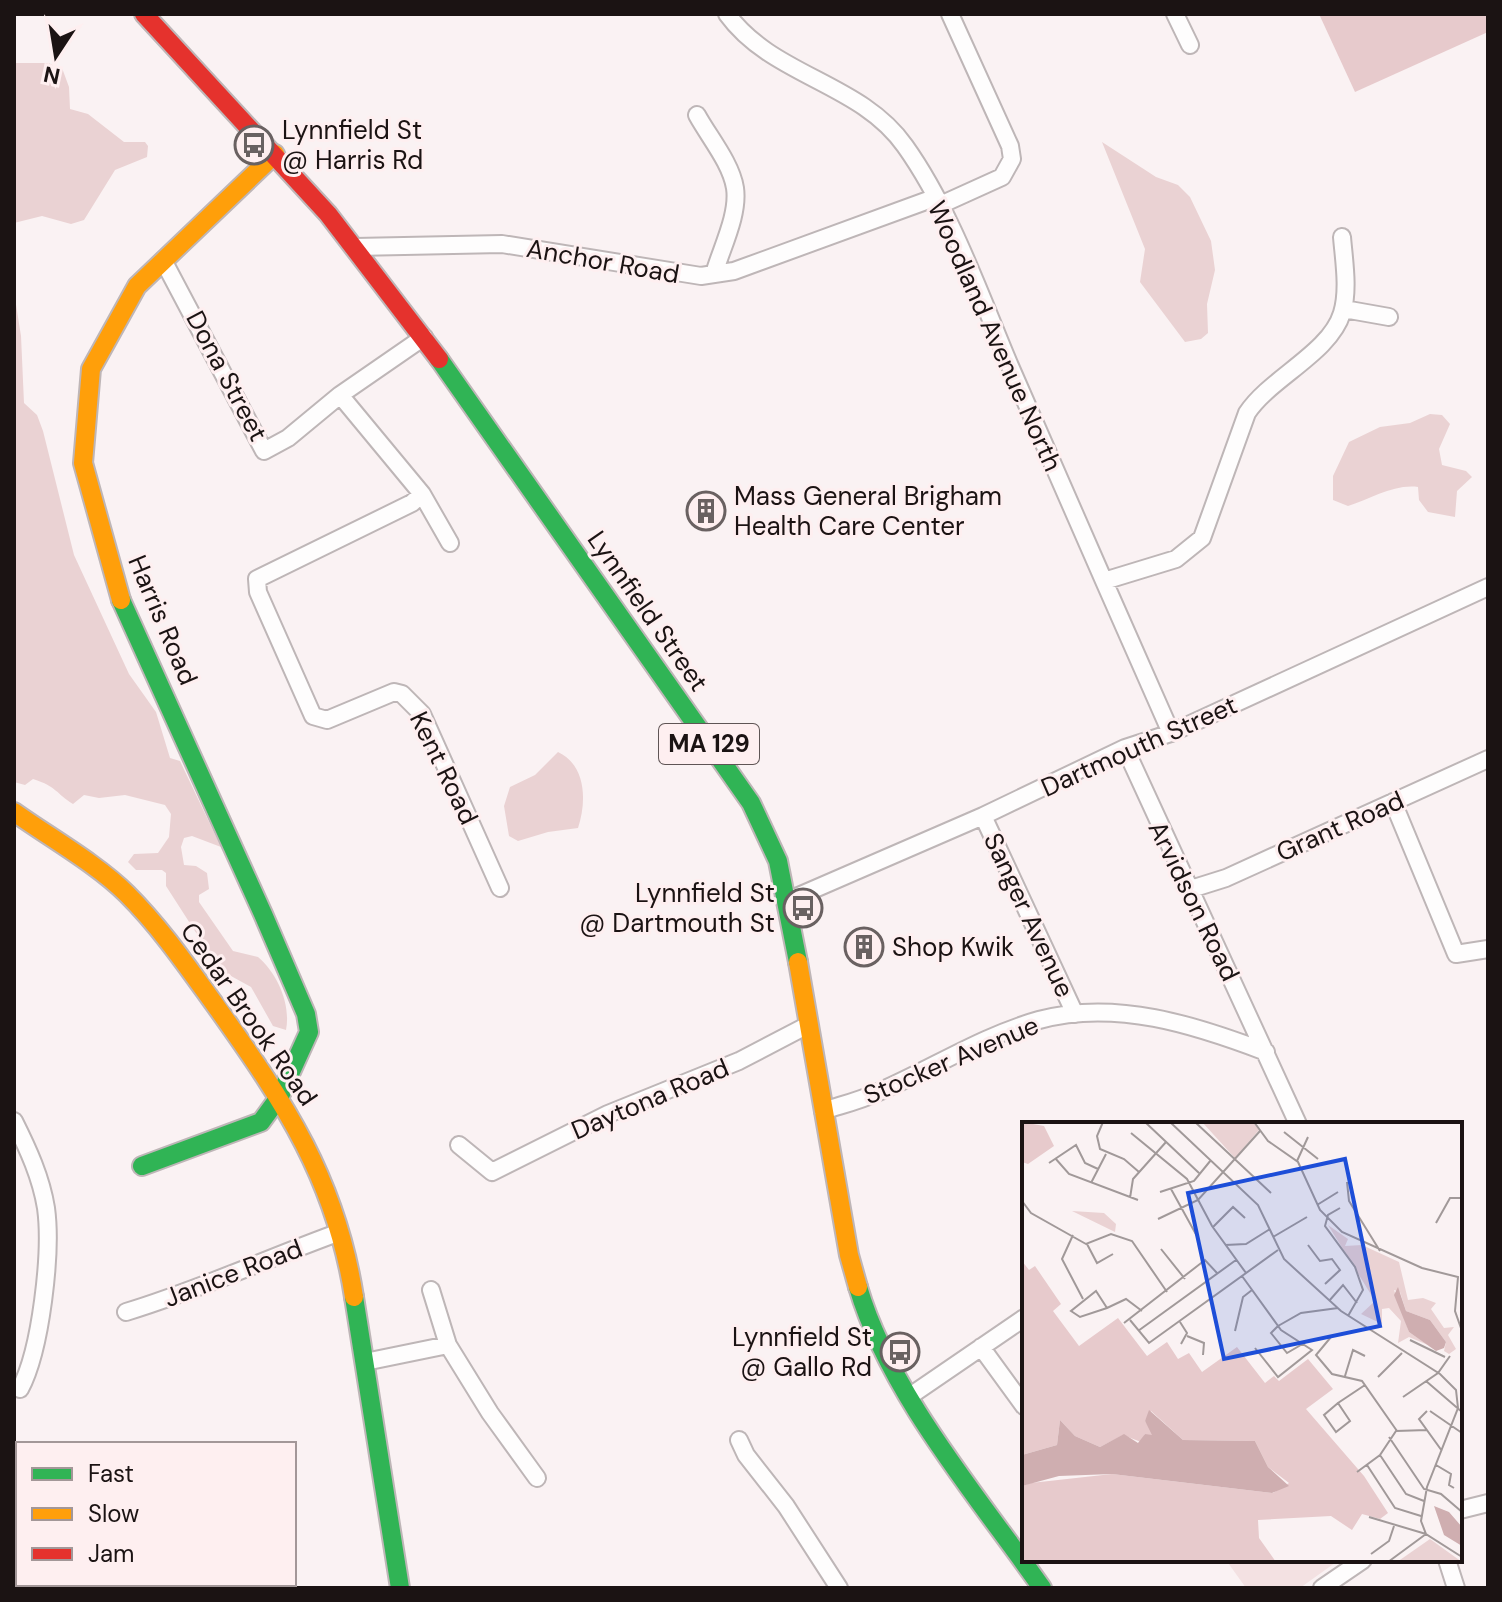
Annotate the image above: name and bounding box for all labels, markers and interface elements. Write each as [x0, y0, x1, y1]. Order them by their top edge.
north arrow [16, 16, 96, 96]
text: N [41, 59, 63, 91]
place label: Lynnfield St @ Harris Rd [282, 113, 423, 177]
bus stop icon: Lynnfield St @ Harris Rd [233, 124, 275, 166]
street label: Woodland Avenue North [920, 195, 1070, 477]
street label: Anchor Road [524, 231, 682, 291]
street label: Dona Street [178, 305, 276, 447]
place label: Mass General Brigham Health Care Center [734, 479, 1002, 543]
building icon: Mass General Brigham Health Care Center [685, 490, 727, 532]
street label: Lynnfield Street [580, 524, 716, 698]
street label: Harris Road [120, 550, 206, 690]
street label: Dartmouth Street [1036, 688, 1242, 804]
street label: Kent Road [402, 706, 486, 830]
road number: MA 129 [659, 724, 759, 764]
street label: Grant Road [1271, 783, 1409, 869]
street label: Arvidson Road [1141, 815, 1247, 987]
street label: Sanger Avenue [976, 827, 1082, 1003]
place label: Lynnfield St @ Dartmouth St [579, 876, 775, 940]
bus stop icon: Lynnfield St @ Dartmouth St [782, 887, 824, 929]
street label: Cedar Brook Road [173, 916, 325, 1112]
building icon: Shop Kwik [843, 926, 885, 968]
place label: Shop Kwik [892, 930, 1014, 964]
street label: Stocker Avenue [858, 1008, 1044, 1112]
street label: Daytona Road [566, 1051, 734, 1147]
inset map [1022, 1122, 1462, 1562]
street label: Janice Road [159, 1231, 307, 1315]
place label: Lynnfield St @ Gallo Rd [732, 1320, 872, 1384]
bus stop icon: Lynnfield St @ Gallo Rd [879, 1331, 921, 1373]
legend [16, 1442, 296, 1586]
text: Fast [88, 1458, 134, 1489]
text: Slow [88, 1498, 139, 1529]
text: Jam [88, 1538, 134, 1569]

